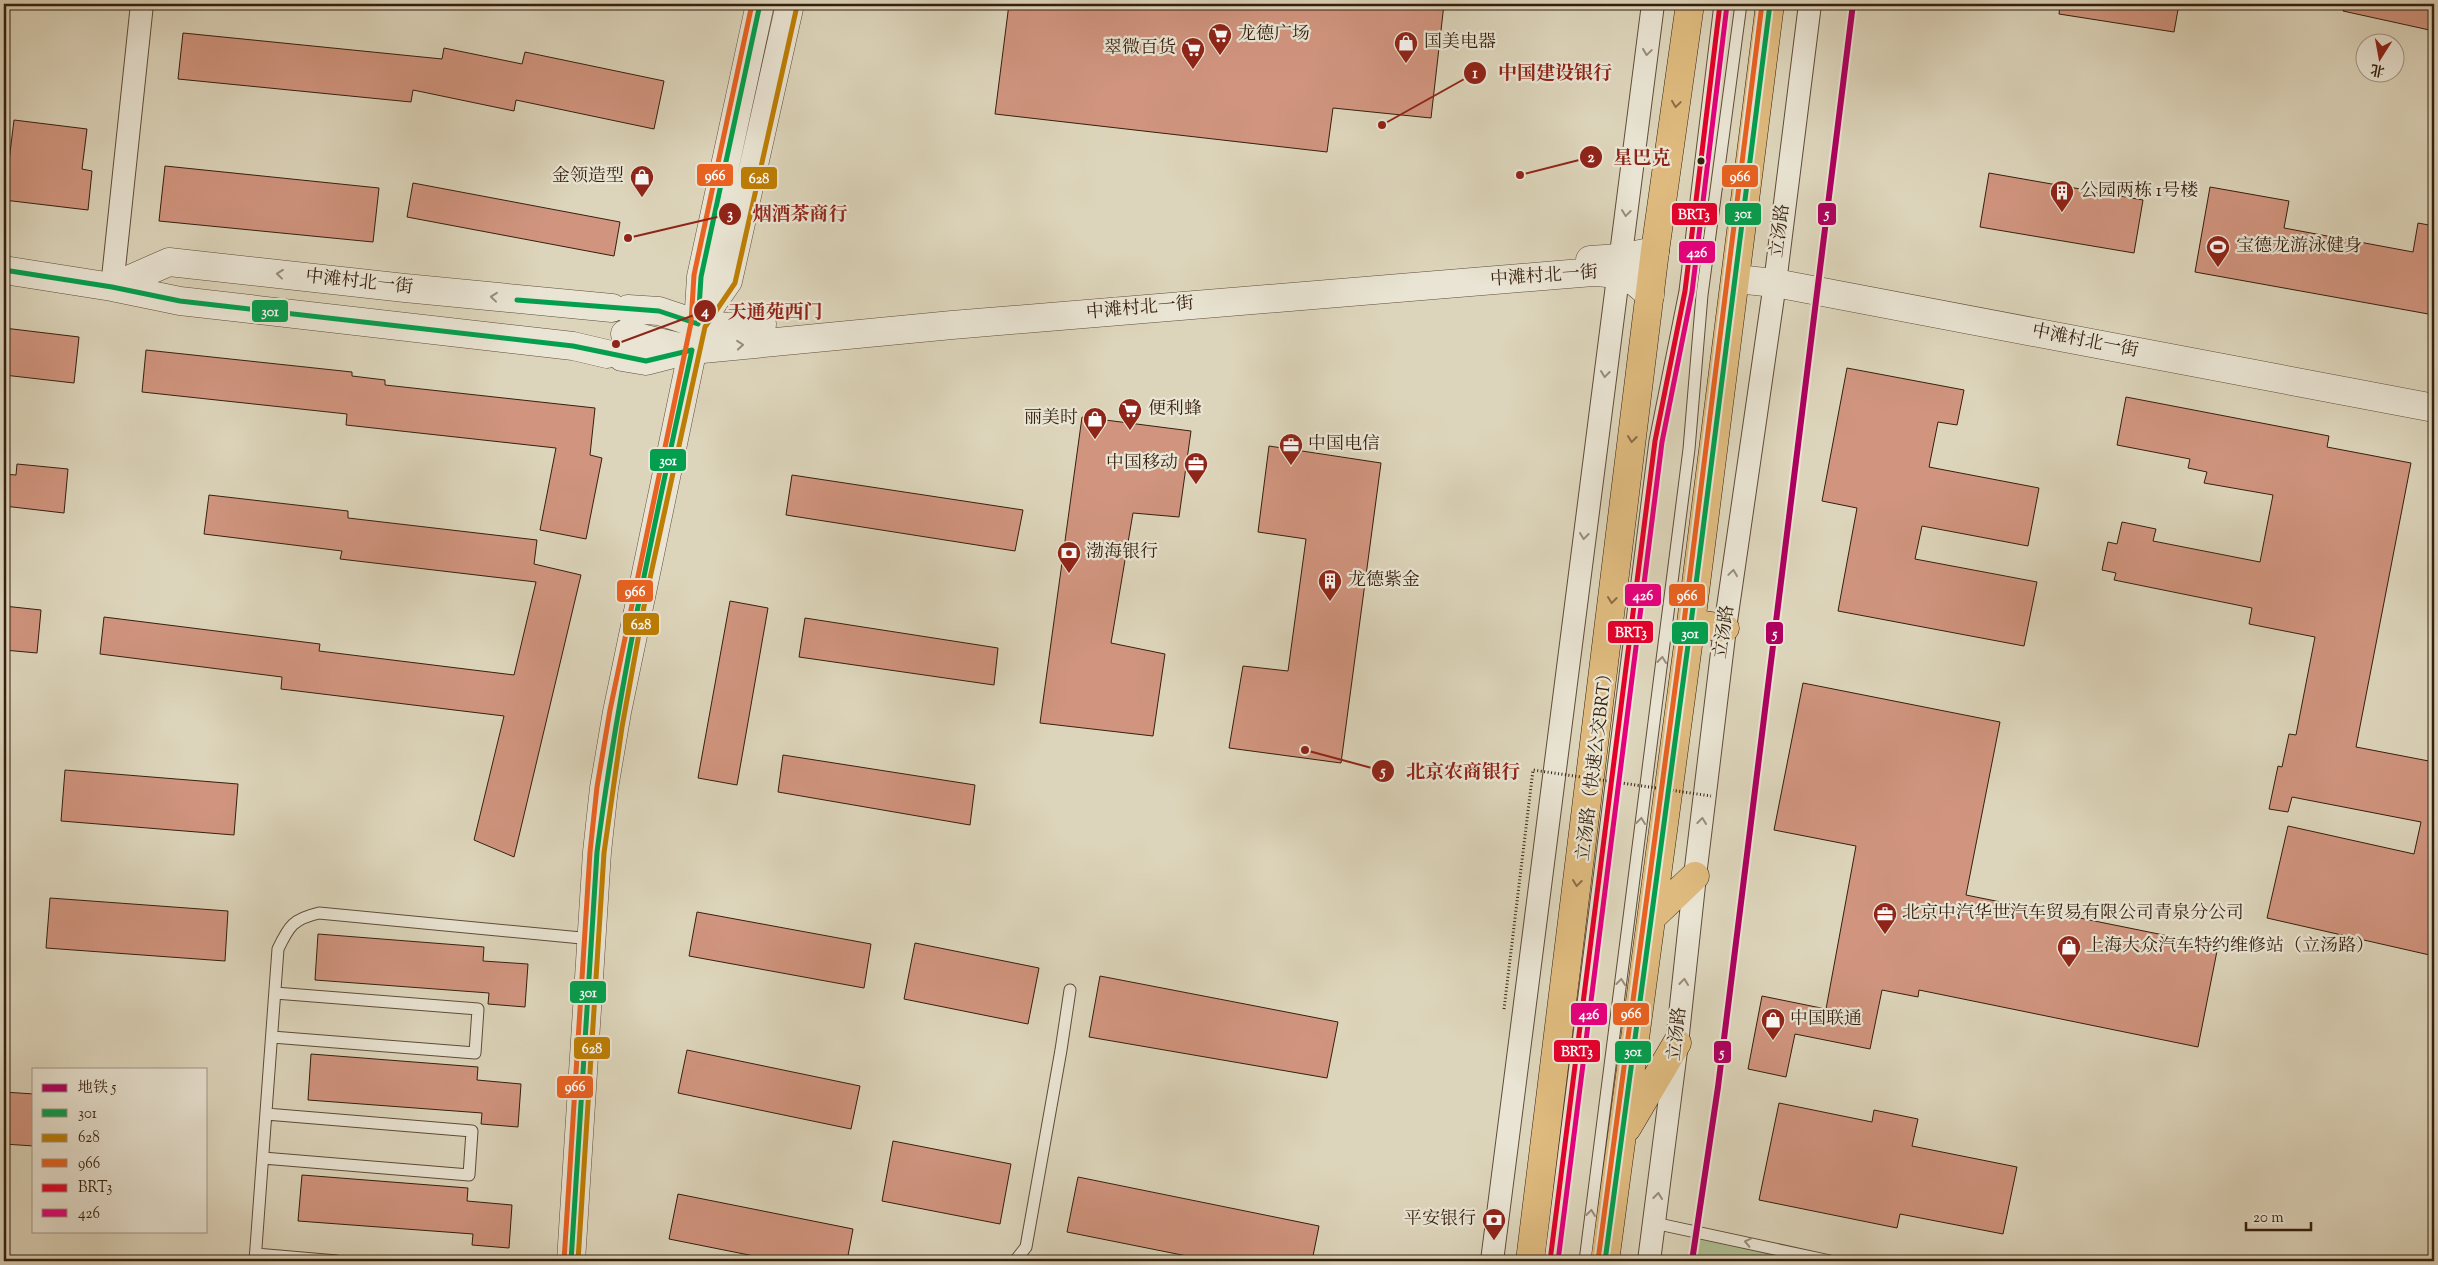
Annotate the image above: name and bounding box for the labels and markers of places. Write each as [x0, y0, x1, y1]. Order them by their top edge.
supermarket icon: 龙德广场 [1207, 22, 1233, 56]
place label: 龙德广场 [1238, 22, 1310, 48]
shop icon: 国美电器 [1393, 30, 1419, 64]
place label: 国美电器 [1424, 30, 1496, 56]
place label: 翠微百货 [1104, 36, 1176, 62]
supermarket icon: 翠微百货 [1180, 36, 1206, 70]
callout: 中国建设银行 [1463, 56, 1622, 90]
callout: 星巴克 [1578, 140, 1680, 174]
unlabelled marker [1696, 156, 1706, 166]
place label: 金领造型 [552, 164, 624, 190]
shop icon: 金领造型 [629, 164, 655, 198]
building icon: 公园两栋 1号楼 [2049, 179, 2075, 213]
place label: 公园两栋 1号楼 [2080, 179, 2198, 205]
callout: 烟酒茶商行 [717, 197, 857, 231]
sports icon: 宝德龙游泳健身 [2205, 234, 2231, 268]
place label: 宝德龙游泳健身 [2236, 234, 2362, 260]
callout: 天通苑西门 [692, 294, 832, 328]
supermarket icon: 便利蜂 [1117, 397, 1143, 431]
place label: 便利蜂 [1148, 397, 1202, 423]
place label: 丽美时 [1024, 406, 1078, 432]
shop icon: 丽美时 [1082, 406, 1108, 440]
office icon: 中国电信 [1278, 432, 1304, 466]
place label: 中国电信 [1308, 432, 1380, 458]
place label: 中国移动 [1106, 451, 1178, 477]
office icon: 中国移动 [1183, 451, 1209, 485]
bank icon: 渤海银行 [1056, 540, 1082, 574]
place label: 渤海银行 [1086, 540, 1158, 566]
building icon: 龙德紫金 [1317, 568, 1343, 602]
place label: 龙德紫金 [1348, 568, 1420, 594]
callout: 北京农商银行 [1371, 754, 1530, 788]
office icon: 北京中汽华世汽车贸易有限公司青泉分公司 [1872, 901, 1898, 935]
place label: 北京中汽华世汽车贸易有限公司青泉分公司 [1902, 901, 2244, 927]
shop icon: 上海大众汽车特约维修站（立汤路） [2056, 934, 2082, 968]
place label: 上海大众汽车特约维修站（立汤路） [2086, 934, 2374, 960]
shop icon: 中国联通 [1760, 1007, 1786, 1041]
place label: 中国联通 [1790, 1007, 1862, 1033]
place label: 平安银行 [1404, 1207, 1476, 1233]
bank icon: 平安银行 [1481, 1207, 1507, 1241]

